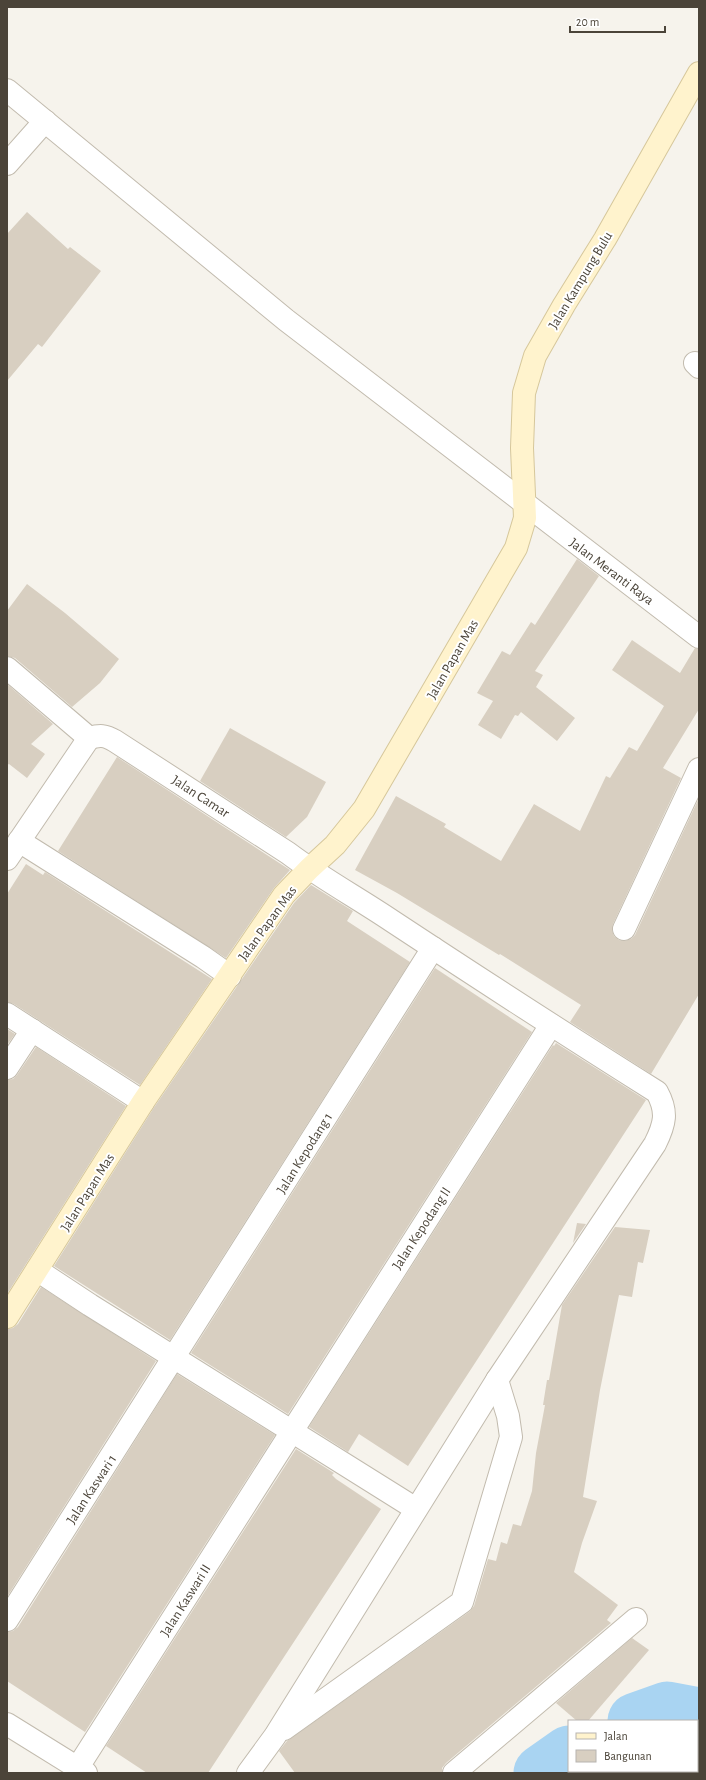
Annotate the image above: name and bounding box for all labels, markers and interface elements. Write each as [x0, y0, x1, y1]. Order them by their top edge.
scale bar [570, 8, 665, 34]
text: 20 m [576, 16, 599, 28]
street label: Jalan Kampung Bulu [546, 229, 615, 332]
street label: Jalan Meranti Raya [567, 536, 656, 608]
street label: Jalan Papan Mas [425, 618, 481, 701]
street label: Jalan Camar [169, 773, 232, 821]
street label: Jalan Papan Mas [236, 884, 300, 964]
street label: Jalan Kepodang 1 [274, 1111, 335, 1196]
street label: Jalan Papan Mas [58, 1151, 117, 1234]
street label: Jalan Kepodang II [390, 1185, 454, 1272]
street label: Jalan Kaswari 1 [64, 1452, 119, 1527]
street label: Jalan Kaswari II [158, 1562, 214, 1639]
legend [568, 1720, 698, 1772]
text: Jalan [604, 1730, 628, 1742]
text: Bangunan [604, 1750, 652, 1762]

